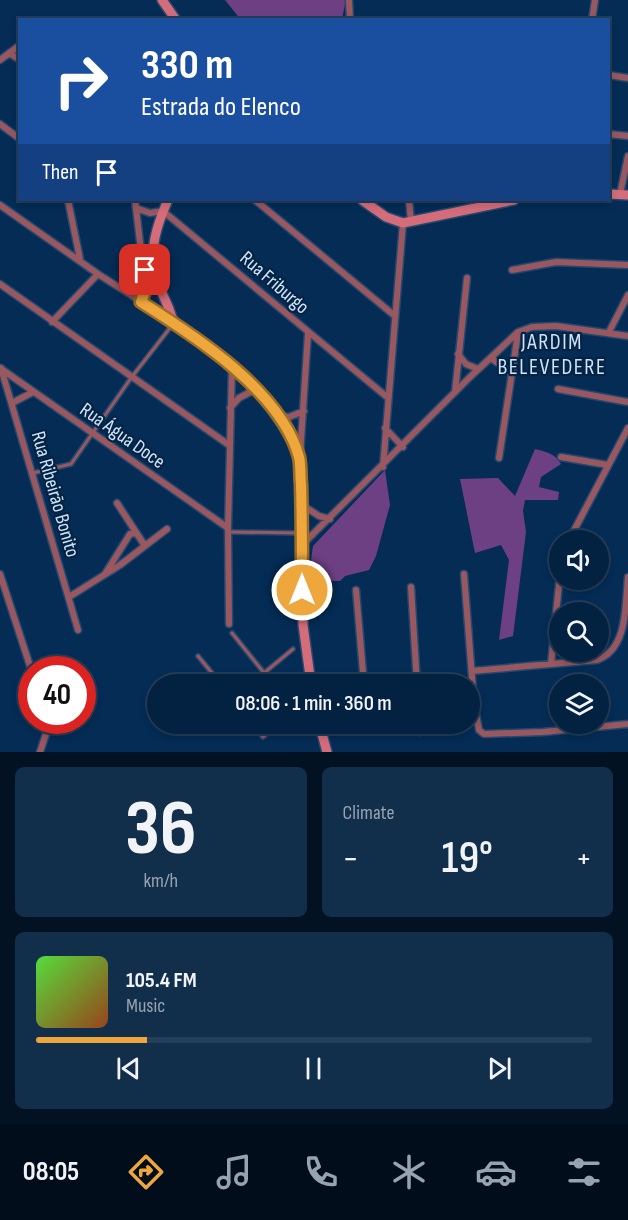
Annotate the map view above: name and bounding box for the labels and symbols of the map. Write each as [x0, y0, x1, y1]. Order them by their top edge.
pin [119, 244, 170, 295]
street label: Rua Friburgo [235, 246, 314, 319]
district label: JARDIM BELEVEDERE [497, 329, 607, 381]
street label: Rua Água Doce [75, 398, 170, 474]
street label: Rua Ribeirão Bonito [26, 429, 84, 560]
position arrow [270, 558, 334, 622]
speed limit sign: 40 [18, 656, 96, 734]

